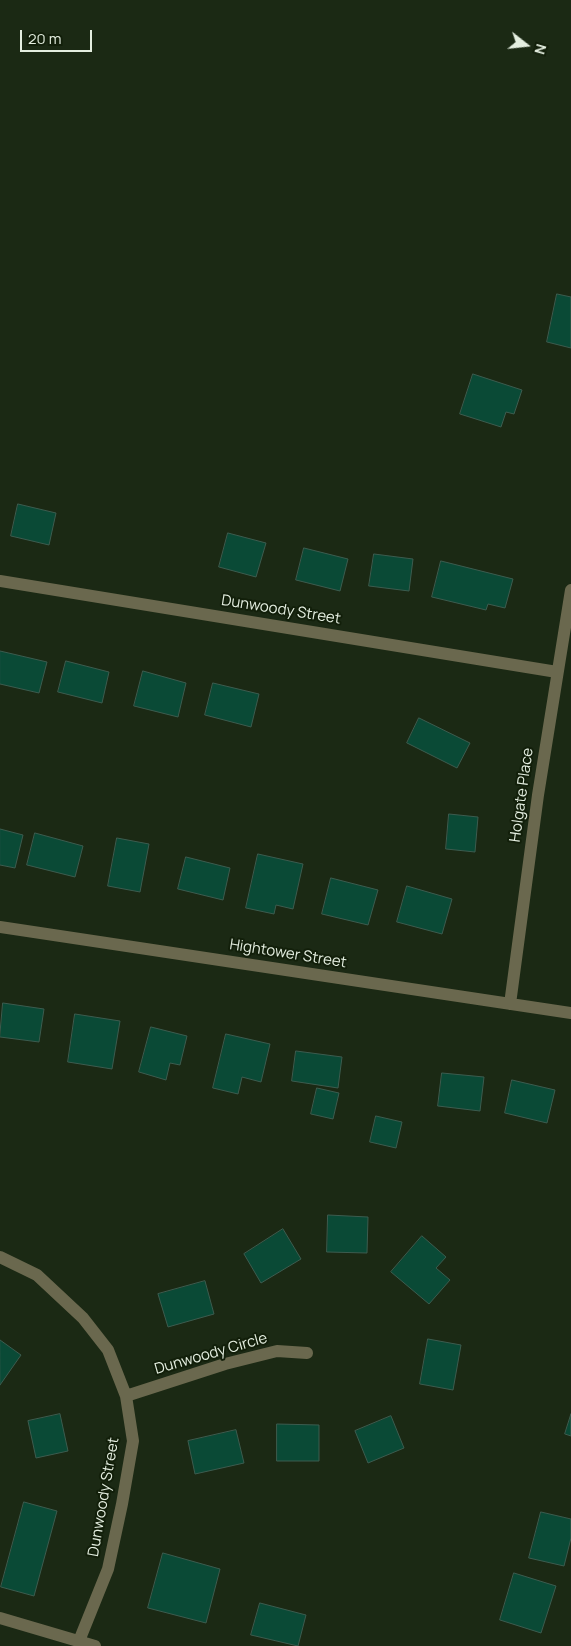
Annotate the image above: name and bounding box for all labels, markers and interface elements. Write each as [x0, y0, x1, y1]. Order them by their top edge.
scale bar [22, 20, 95, 52]
north arrow [501, 20, 551, 70]
text: 20 m [28, 28, 61, 49]
text: N [530, 42, 551, 57]
street label: Dunwoody Street [220, 592, 342, 628]
street label: Holgate Place [506, 747, 538, 843]
street label: Hightower Street [228, 936, 348, 972]
street label: Dunwoody Circle [153, 1329, 269, 1379]
street label: Dunwoody Street [85, 1436, 123, 1558]

